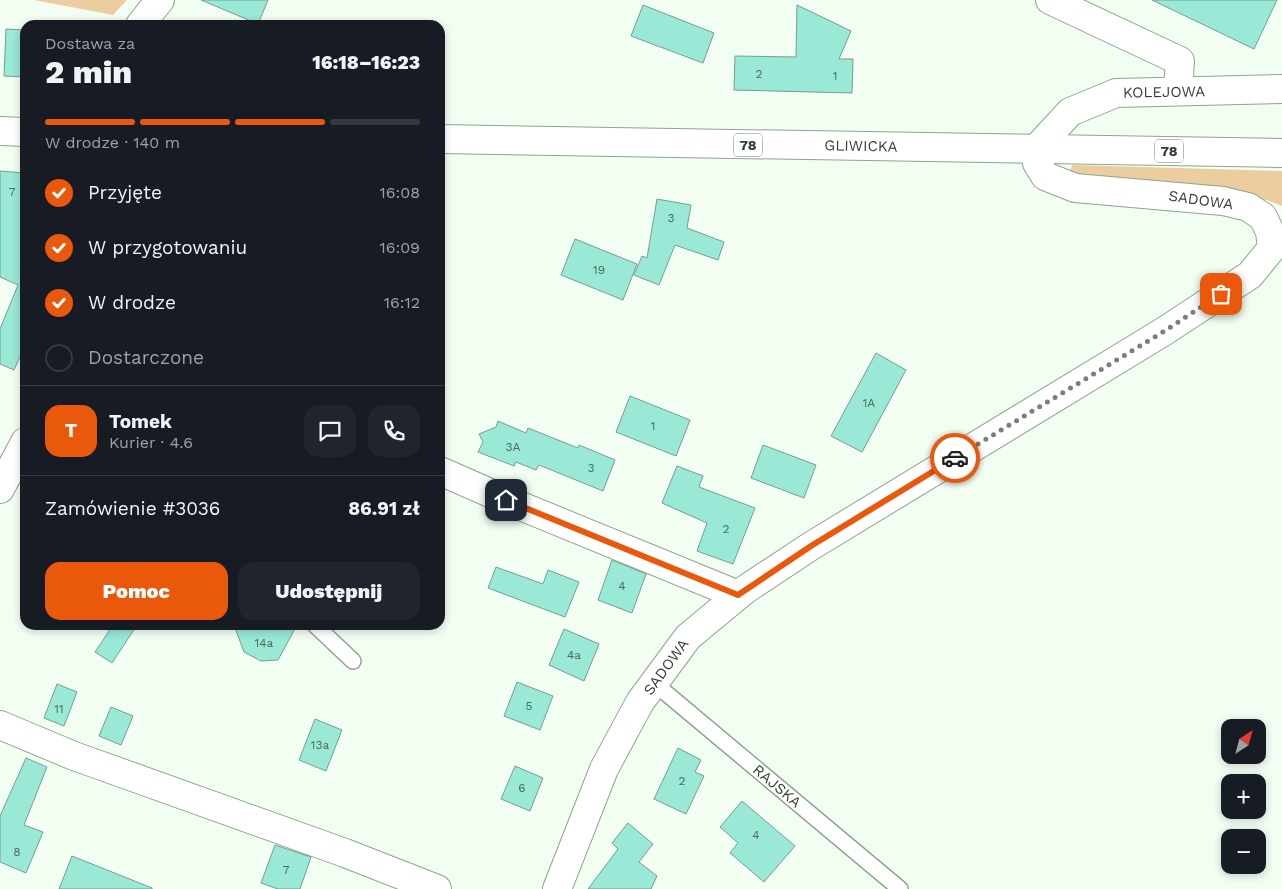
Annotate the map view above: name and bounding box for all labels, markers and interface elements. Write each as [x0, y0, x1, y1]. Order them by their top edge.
text: Dostawa za [45, 34, 135, 53]
text: 16:18–16:23 [312, 51, 420, 74]
text: 2 min [45, 53, 132, 91]
house number: 2 [756, 67, 763, 81]
house number: 1 [833, 69, 837, 83]
street label: KOLEJOWA [1123, 82, 1205, 102]
text: W drodze · 140 m [45, 133, 180, 152]
road number: 78 [734, 134, 762, 156]
street label: GLIWICKA [824, 136, 898, 156]
road number: 78 [1155, 140, 1183, 162]
icon: check [45, 179, 73, 207]
text: Przyjęte [88, 181, 162, 204]
text: 16:08 [379, 183, 420, 202]
house number: 7 [9, 185, 16, 199]
street label: SADOWA [1168, 187, 1235, 213]
house number: 3 [668, 211, 675, 225]
icon: check [45, 234, 73, 262]
text: W przygotowaniu [88, 236, 247, 259]
text: 16:09 [379, 238, 420, 257]
house number: 19 [593, 263, 605, 277]
pin [1200, 273, 1242, 315]
icon: bag [1207, 280, 1235, 308]
icon: check [45, 289, 73, 317]
text: W drodze [88, 291, 176, 314]
text: 16:12 [384, 293, 420, 312]
text: Dostarczone [88, 346, 204, 369]
house number: 1A [863, 396, 875, 410]
button: chat [304, 405, 356, 457]
button: phone [368, 405, 420, 457]
text: Tomek [109, 410, 172, 433]
text: T [65, 419, 77, 442]
house number: 1 [651, 419, 655, 433]
text: Kurier · 4.6 [109, 433, 193, 452]
courier [930, 433, 980, 483]
house number: 3A [506, 440, 521, 454]
icon: car [941, 444, 969, 472]
house number: 3 [588, 461, 595, 475]
pin [485, 479, 527, 521]
icon: home [492, 486, 520, 514]
text: Zamówienie #3036 [45, 497, 220, 520]
text: 86.91 zł [348, 497, 420, 520]
house number: 2 [723, 522, 730, 536]
button: Pomoc [45, 562, 228, 620]
button: Udostępnij [238, 562, 420, 620]
house number: 4 [618, 579, 626, 593]
street label: SADOWA [640, 635, 692, 699]
house number: 14a [255, 636, 274, 650]
house number: 4a [567, 648, 581, 662]
house number: 5 [526, 699, 533, 713]
house number: 11 [54, 702, 64, 716]
north arrow [1221, 719, 1266, 764]
map controls [1221, 719, 1266, 874]
house number: 13a [311, 738, 329, 752]
street label: RAJSKA [749, 761, 805, 812]
house number: 2 [679, 774, 686, 788]
button: + [1221, 774, 1266, 819]
house number: 6 [518, 781, 526, 795]
house number: 4 [752, 828, 760, 842]
button: − [1221, 829, 1266, 874]
house number: 8 [13, 845, 21, 859]
house number: 7 [283, 863, 290, 877]

